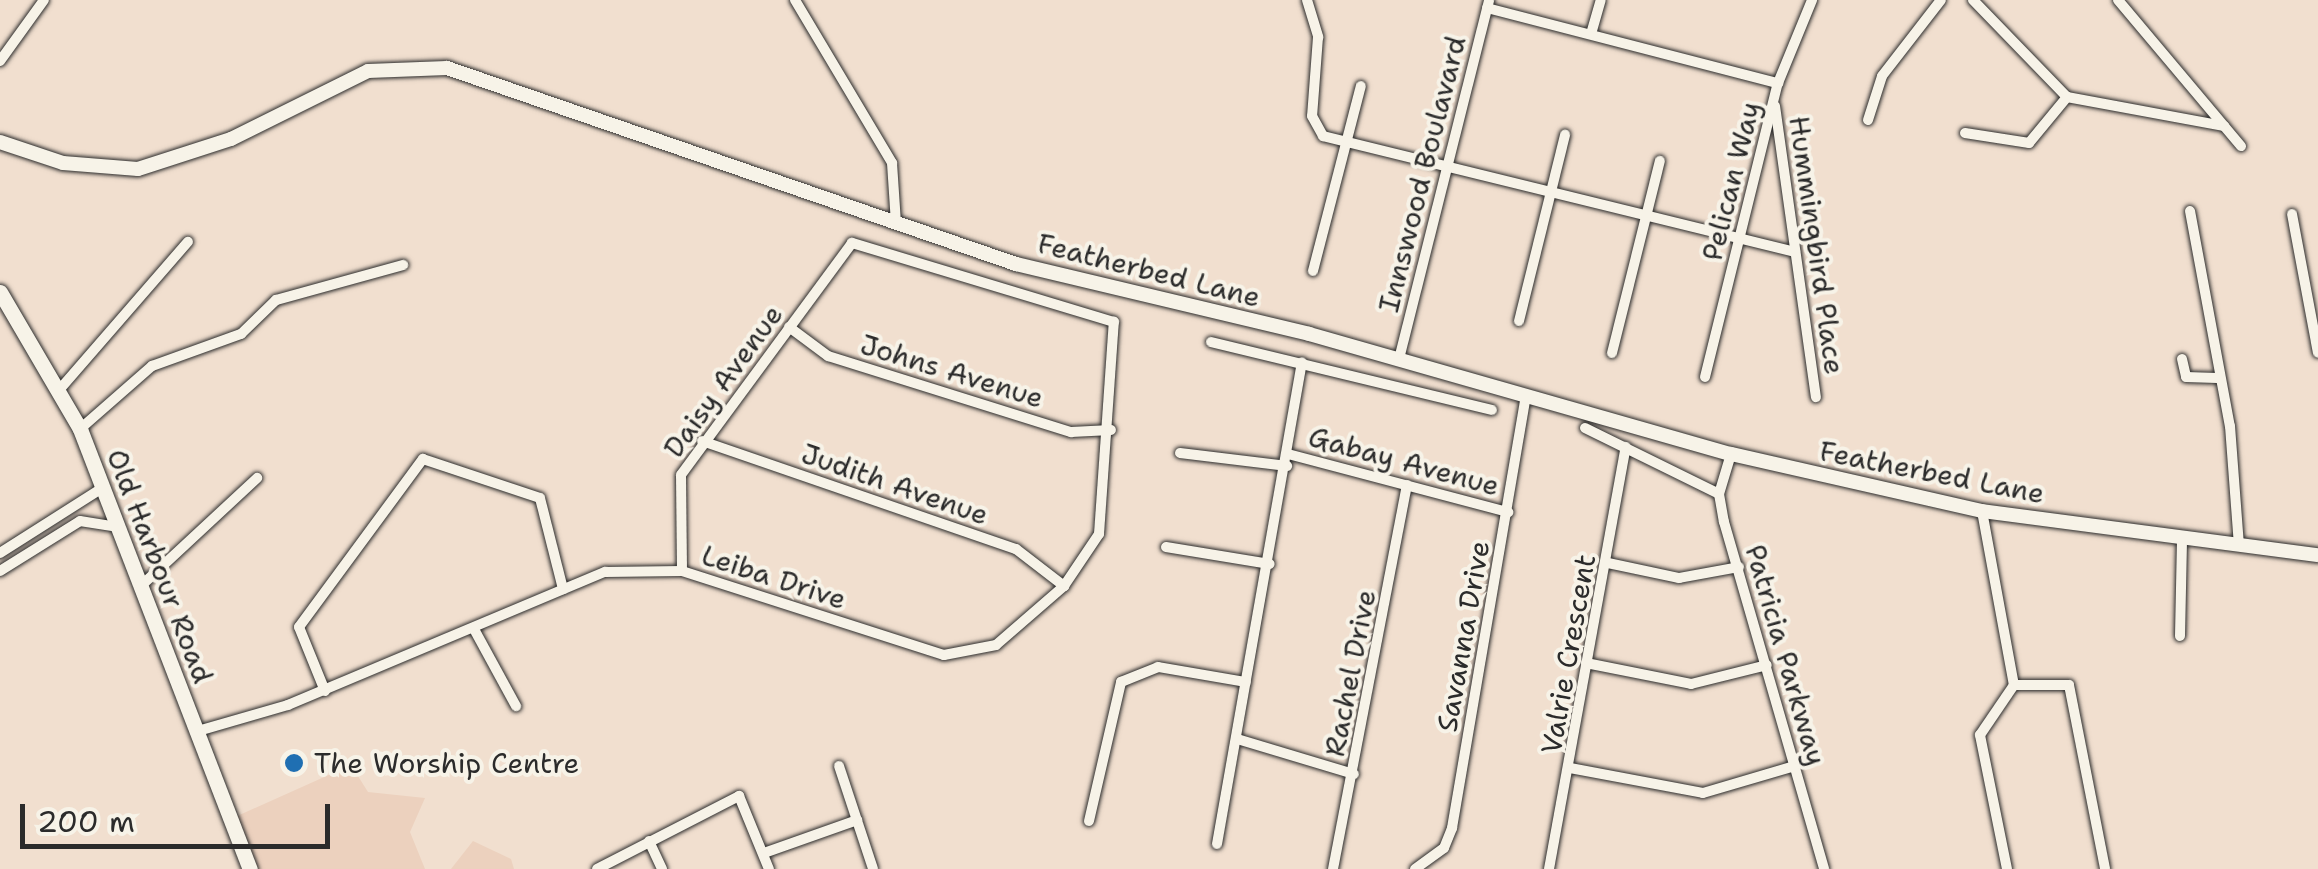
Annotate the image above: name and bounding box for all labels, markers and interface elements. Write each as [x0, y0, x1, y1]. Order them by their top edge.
street label: Innswood Boulavard [1371, 33, 1473, 315]
street label: Pelican Way [1695, 98, 1767, 264]
street label: Hummingbird Place [1782, 114, 1852, 376]
street label: Featherbed Lane [1034, 226, 1264, 314]
street label: Daisy Avenue [656, 298, 790, 464]
street label: Johns Avenue [856, 327, 1048, 415]
street label: Gabay Avenue [1305, 419, 1503, 503]
street label: Featherbed Lane [1817, 434, 2047, 510]
street label: Judith Avenue [797, 436, 993, 532]
street label: Old Harbour Road [100, 444, 220, 688]
street label: Leiba Drive [698, 538, 850, 616]
street label: Savanna Drive [1430, 538, 1496, 734]
street label: Patricia Parkway [1738, 541, 1834, 769]
street label: Valrie Crescent [1534, 552, 1602, 756]
street label: Rachel Drive [1317, 587, 1383, 759]
place label: The Worship Centre [314, 746, 579, 780]
marker: The Worship Centre [283, 752, 305, 774]
scale bar [25, 784, 335, 846]
text: 200 m [37, 801, 135, 842]

